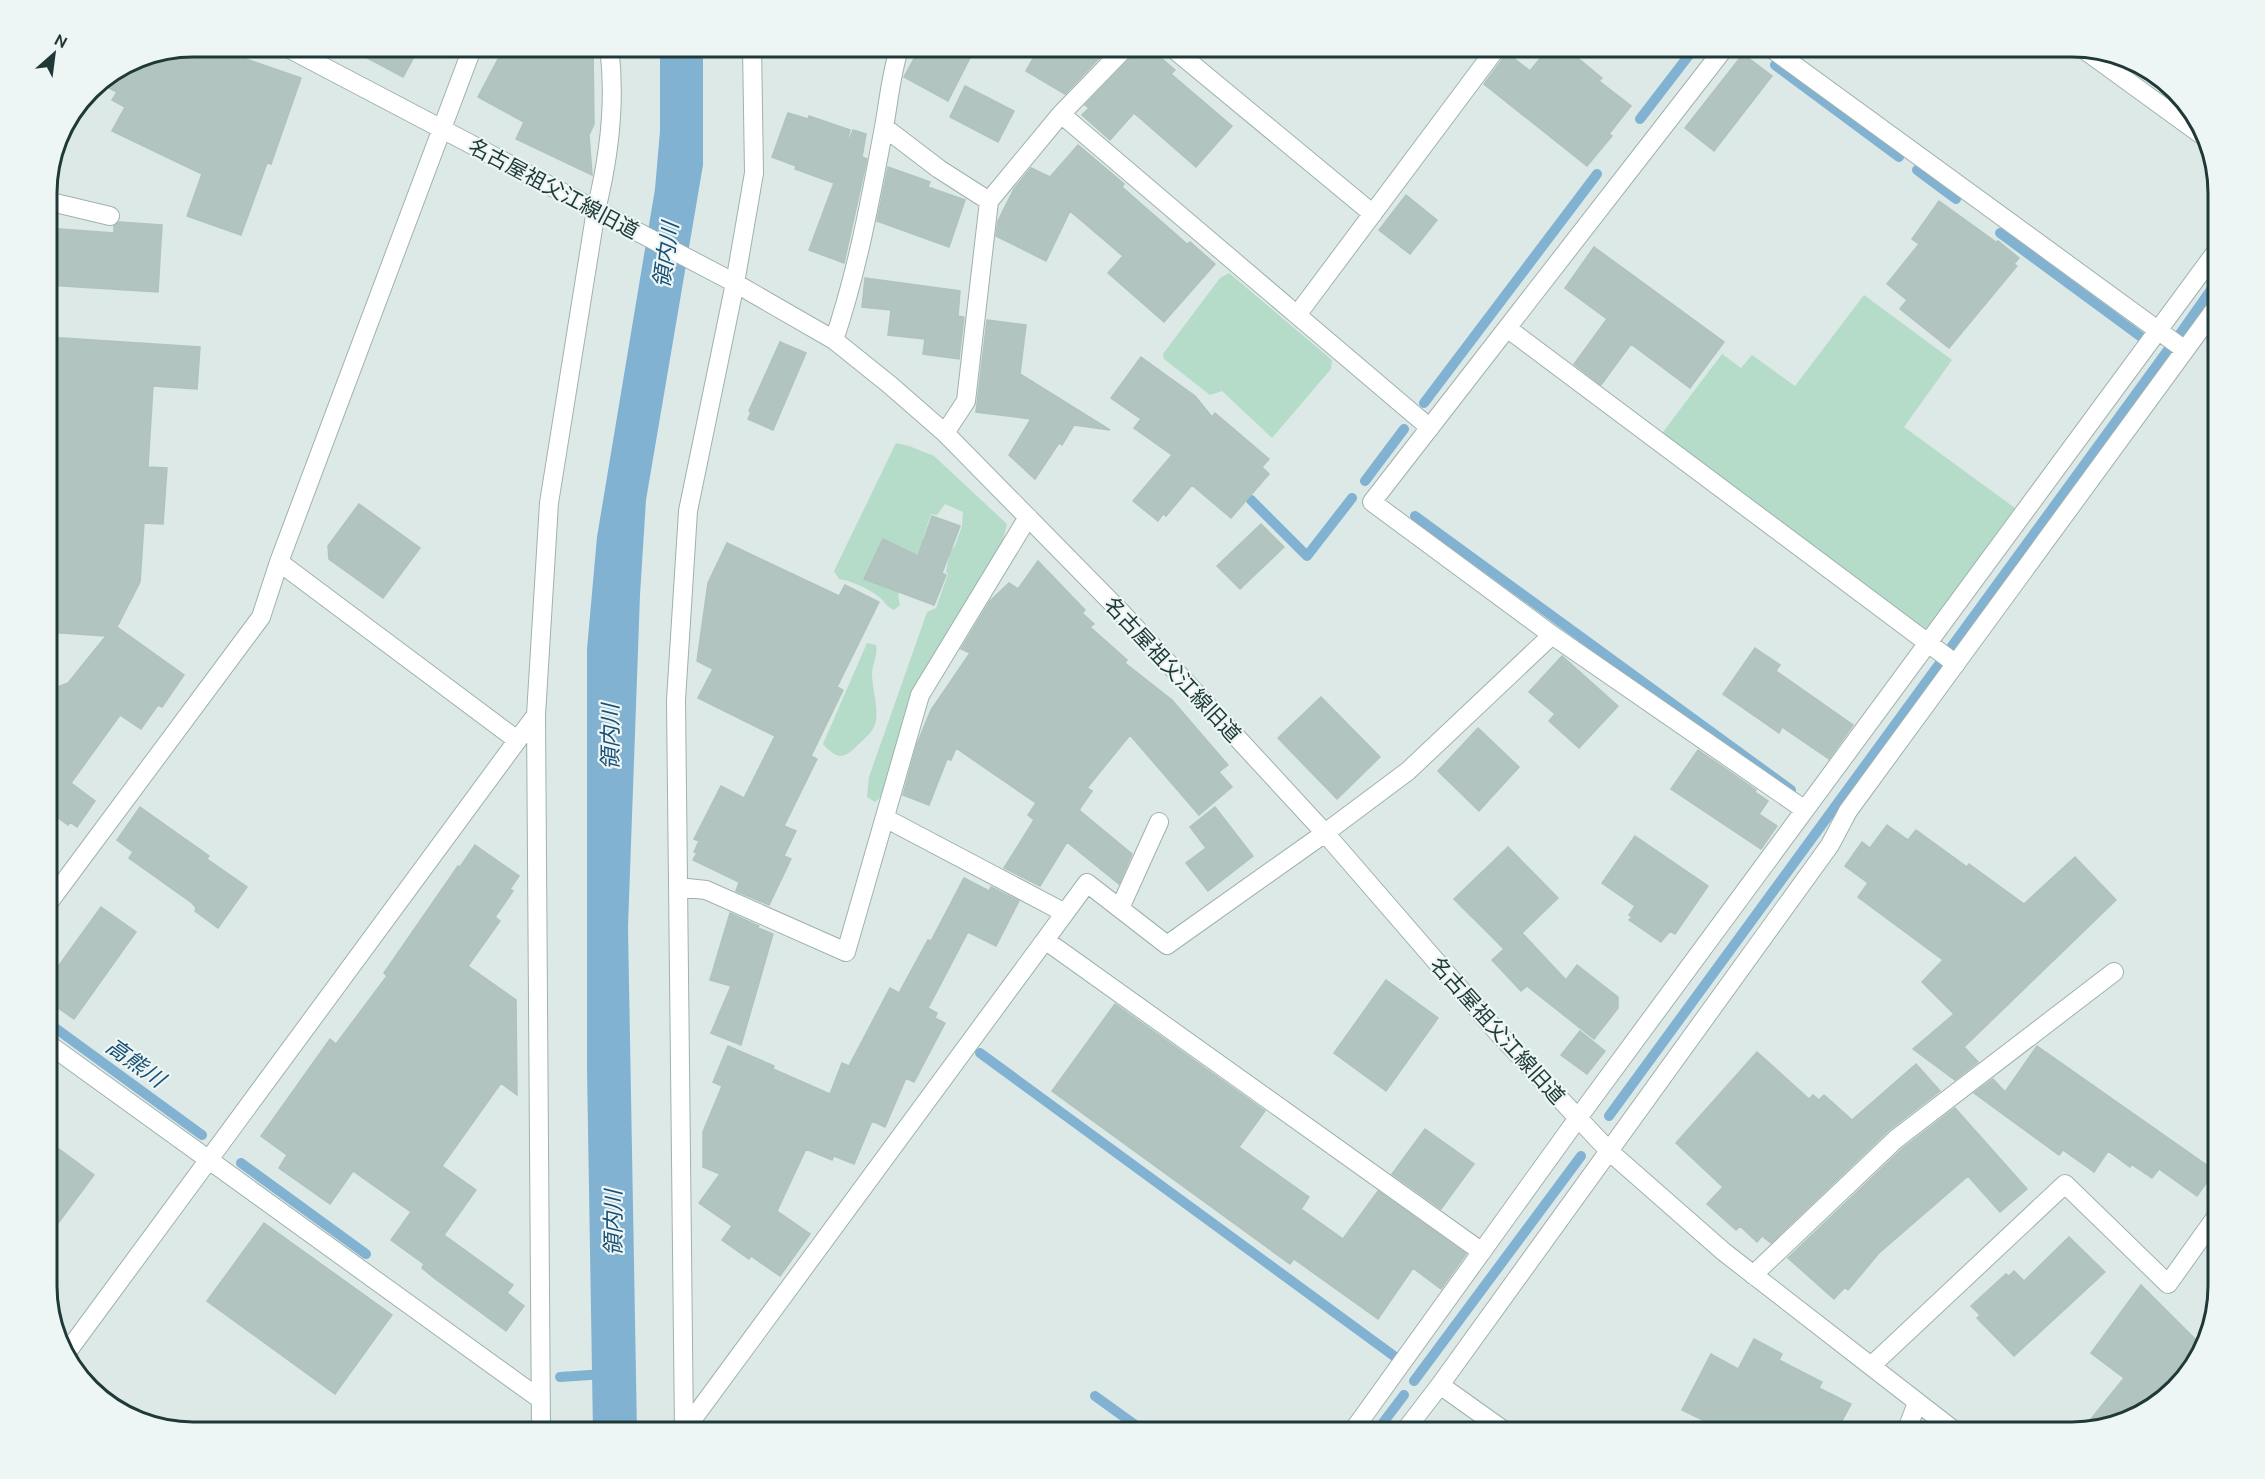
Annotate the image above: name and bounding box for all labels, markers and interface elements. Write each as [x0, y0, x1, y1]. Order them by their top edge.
north arrow [24, 24, 84, 84]
text: N [52, 30, 71, 52]
street label: 名古屋祖父江線旧道 [465, 133, 643, 243]
water label: 領内川 [648, 219, 682, 289]
street label: 名古屋祖父江線旧道 [1100, 592, 1246, 746]
water label: 領内川 [597, 702, 622, 770]
street label: 名古屋祖父江線旧道 [1426, 952, 1570, 1108]
water label: 高熊川 [102, 1032, 172, 1093]
water label: 領内川 [600, 1188, 625, 1256]

